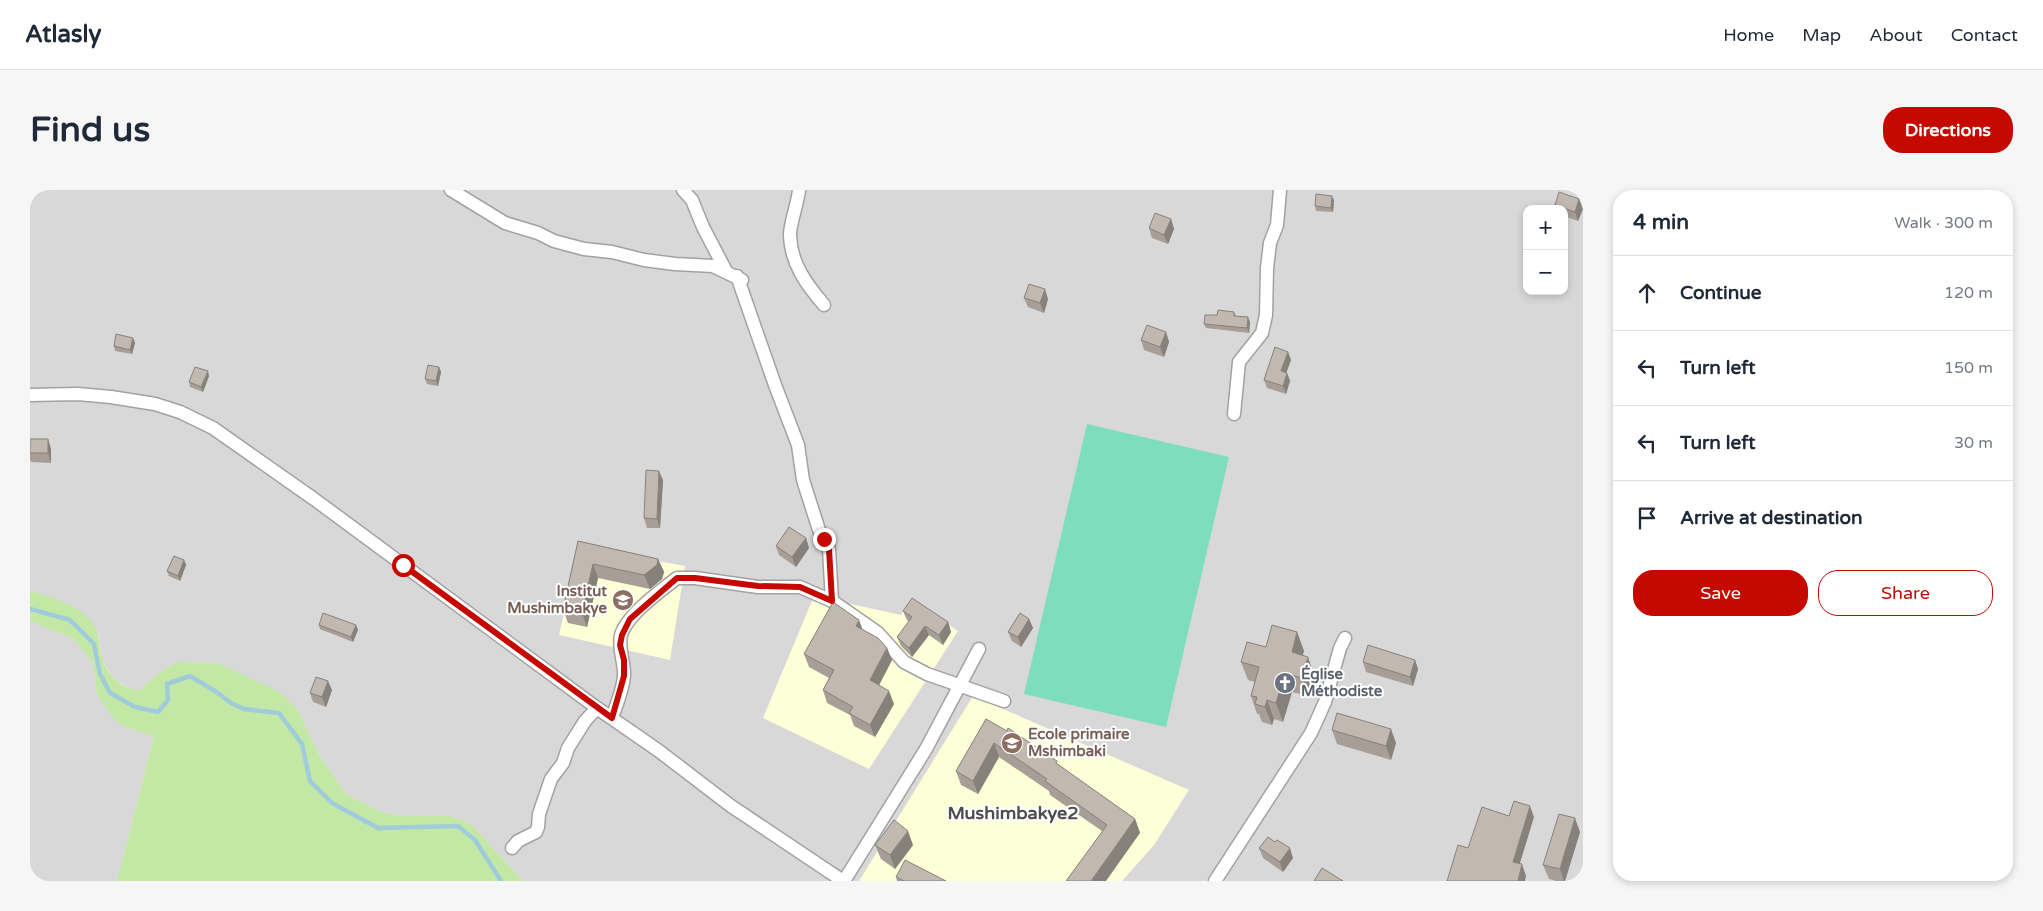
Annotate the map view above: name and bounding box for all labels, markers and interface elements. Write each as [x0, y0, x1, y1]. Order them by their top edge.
text: Atlasly [25, 20, 101, 49]
text: Home [1723, 24, 1774, 46]
text: Map [1802, 24, 1841, 46]
text: About [1869, 24, 1923, 46]
text: Contact [1951, 24, 2018, 46]
button: Directions [1883, 107, 2013, 153]
text: Find us [30, 109, 150, 151]
map controls [1523, 205, 1568, 295]
button: + [1523, 205, 1568, 250]
text: 4 min [1633, 210, 1689, 235]
text: Walk · 300 m [1894, 213, 1993, 233]
button: − [1523, 250, 1568, 295]
icon: ahead [1633, 279, 1661, 307]
text: Continue [1680, 282, 1762, 304]
text: 120 m [1944, 283, 1993, 303]
icon: left [1633, 354, 1661, 382]
text: Turn left [1680, 357, 1756, 379]
text: 150 m [1944, 358, 1993, 378]
icon: left [1633, 429, 1661, 457]
text: Turn left [1680, 432, 1756, 454]
text: 30 m [1954, 433, 1993, 453]
icon: arrive [1633, 504, 1661, 532]
text: Arrive at destination [1680, 507, 1863, 529]
route end [813, 528, 836, 551]
route start [392, 554, 415, 577]
button: Save [1633, 570, 1808, 616]
button: Share [1818, 570, 1993, 616]
place label: Institut Mushimbakye [507, 582, 608, 618]
school or university icon: Institut Mushimbakye [611, 588, 635, 612]
place label: Église Méthodiste [1301, 664, 1383, 700]
church icon: Église Méthodiste [1273, 671, 1297, 695]
place label: Ecole primaire Mshimbaki [1028, 725, 1130, 760]
school or university icon: Ecole primaire Mshimbaki [1000, 731, 1024, 755]
district label: Mushimbakye2 [947, 802, 1079, 824]

